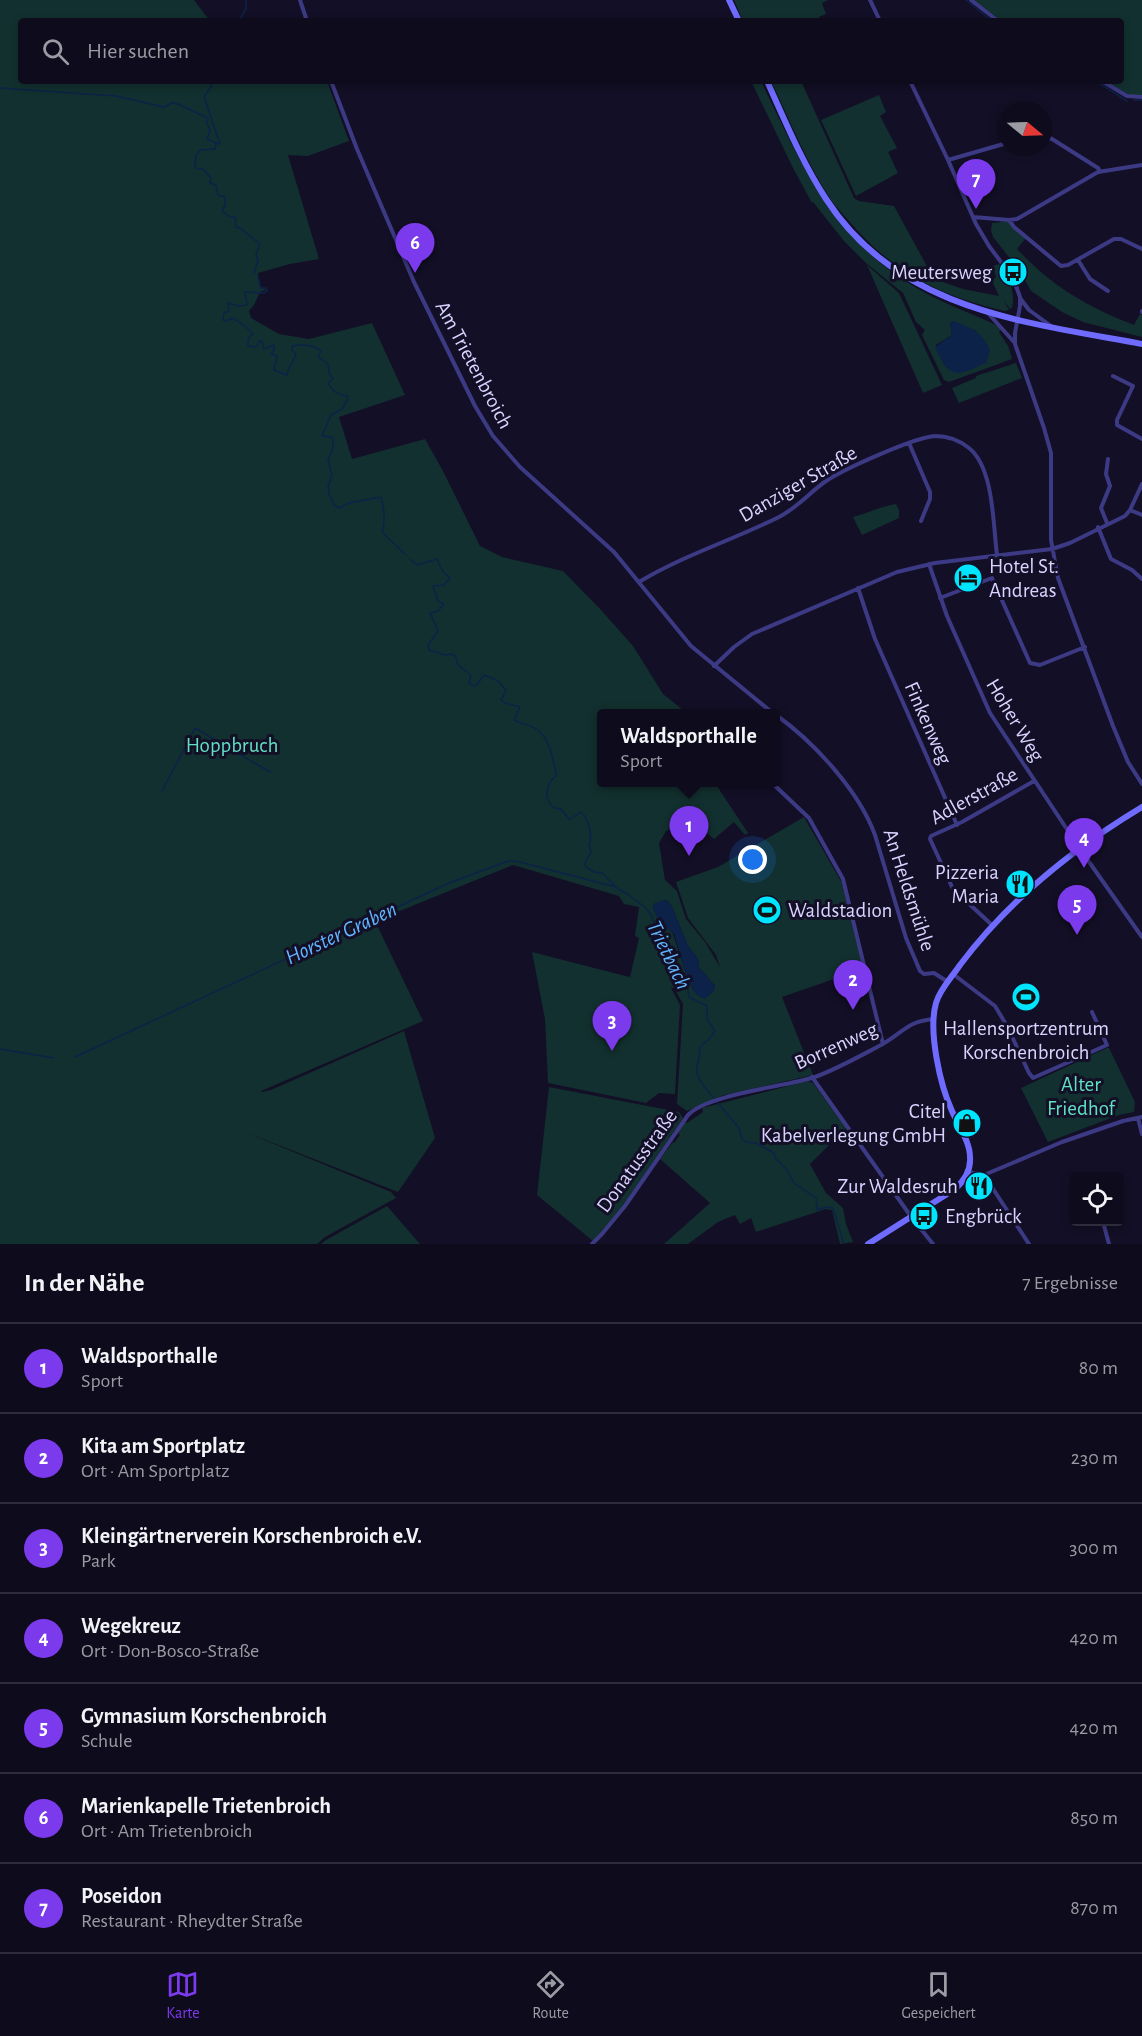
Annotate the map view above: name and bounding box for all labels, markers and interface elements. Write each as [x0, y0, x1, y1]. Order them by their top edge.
search box [18, 18, 1124, 84]
icon: search [39, 35, 72, 68]
text: Hier suchen [87, 40, 189, 62]
north arrow [998, 102, 1052, 156]
pin: 7 [956, 160, 996, 209]
pin: 6 [396, 224, 434, 273]
bus stop icon: Meutersweg [997, 256, 1029, 288]
place label: Meutersweg [891, 262, 993, 283]
street label: Am Trietenbroich [432, 298, 516, 432]
street label: Danziger Straße [736, 442, 860, 526]
place label: Hotel St. Andreas [989, 556, 1059, 601]
hotel icon: Hotel St. Andreas [952, 562, 984, 594]
street label: Hoher Weg [982, 675, 1048, 766]
street label: Finkenweg [901, 679, 956, 768]
popup [597, 709, 780, 787]
text: Waldsporthalle [620, 725, 757, 747]
park label: Hoppbruch [186, 735, 278, 756]
text: Sport [620, 751, 662, 771]
street label: Adlerstraße [927, 763, 1021, 829]
pin: 1 [670, 806, 708, 856]
pin: 4 [1064, 818, 1104, 868]
street label: An Heldsmühle [879, 826, 939, 954]
your location [738, 845, 767, 874]
place label: Pizzeria Maria [935, 862, 999, 907]
restaurant icon: Pizzeria Maria [1004, 868, 1036, 900]
pin: 5 [1058, 886, 1096, 935]
sports icon: Waldstadion [751, 894, 783, 926]
water label: Horster Graben [282, 898, 400, 968]
place label: Waldstadion [788, 900, 892, 921]
water label: Trietbach [643, 917, 695, 993]
pin: 2 [834, 960, 872, 1010]
sports icon: Hallensportzentrum Korschenbroich [1010, 981, 1042, 1013]
pin: 3 [592, 1002, 632, 1051]
street label: Borrenweg [791, 1018, 881, 1074]
place label: Hallensportzentrum Korschenbroich [943, 1018, 1109, 1063]
park label: Alter Friedhof [1047, 1074, 1117, 1119]
place label: Citel Kabelverlegung GmbH [761, 1101, 946, 1146]
street label: Donatusstraße [593, 1106, 681, 1216]
shop icon: Citel Kabelverlegung GmbH [951, 1107, 983, 1139]
restaurant icon: Zur Waldesruh [963, 1170, 995, 1202]
map controls [1070, 1172, 1124, 1226]
button: locate [1070, 1172, 1124, 1226]
place label: Zur Waldesruh [837, 1176, 958, 1197]
bus stop icon: Engbrück [908, 1200, 940, 1232]
place label: Engbrück [945, 1206, 1022, 1227]
text: In der Nähe [24, 1270, 144, 1296]
text: 7 Ergebnisse [1022, 1273, 1118, 1293]
text: Waldsporthalle [81, 1345, 218, 1367]
text: 1 [40, 1358, 47, 1378]
text: 80 m [1079, 1358, 1118, 1378]
text: Sport [81, 1371, 123, 1391]
text: Kita am Sportplatz [81, 1435, 245, 1457]
text: 2 [39, 1448, 48, 1468]
text: 230 m [1071, 1448, 1118, 1468]
text: Ort · Am Sportplatz [81, 1461, 229, 1481]
text: Kleingärtnerverein Korschenbroich e.V. [81, 1525, 422, 1547]
text: 3 [39, 1538, 48, 1558]
text: 300 m [1069, 1538, 1118, 1558]
text: Park [81, 1551, 116, 1571]
text: Wegekreuz [81, 1615, 181, 1637]
text: 4 [38, 1628, 49, 1648]
text: 420 m [1069, 1628, 1118, 1648]
text: Ort · Don-Bosco-Straße [81, 1641, 259, 1661]
text: Gymnasium Korschenbroich [81, 1705, 327, 1727]
text: 5 [39, 1718, 48, 1738]
text: 420 m [1069, 1718, 1118, 1738]
text: Schule [81, 1731, 133, 1751]
text: Marienkapelle Trietenbroich [81, 1795, 331, 1817]
text: 6 [39, 1808, 48, 1828]
text: 850 m [1070, 1808, 1118, 1828]
text: Ort · Am Trietenbroich [81, 1821, 252, 1841]
text: Poseidon [81, 1885, 162, 1907]
text: 7 [39, 1898, 48, 1918]
text: 870 m [1070, 1898, 1118, 1918]
text: Restaurant · Rheydter Straße [81, 1911, 303, 1931]
tab: Karte [166, 1968, 200, 2023]
tab: Route [532, 1968, 569, 2023]
tab: Gespeichert [902, 1968, 976, 2023]

